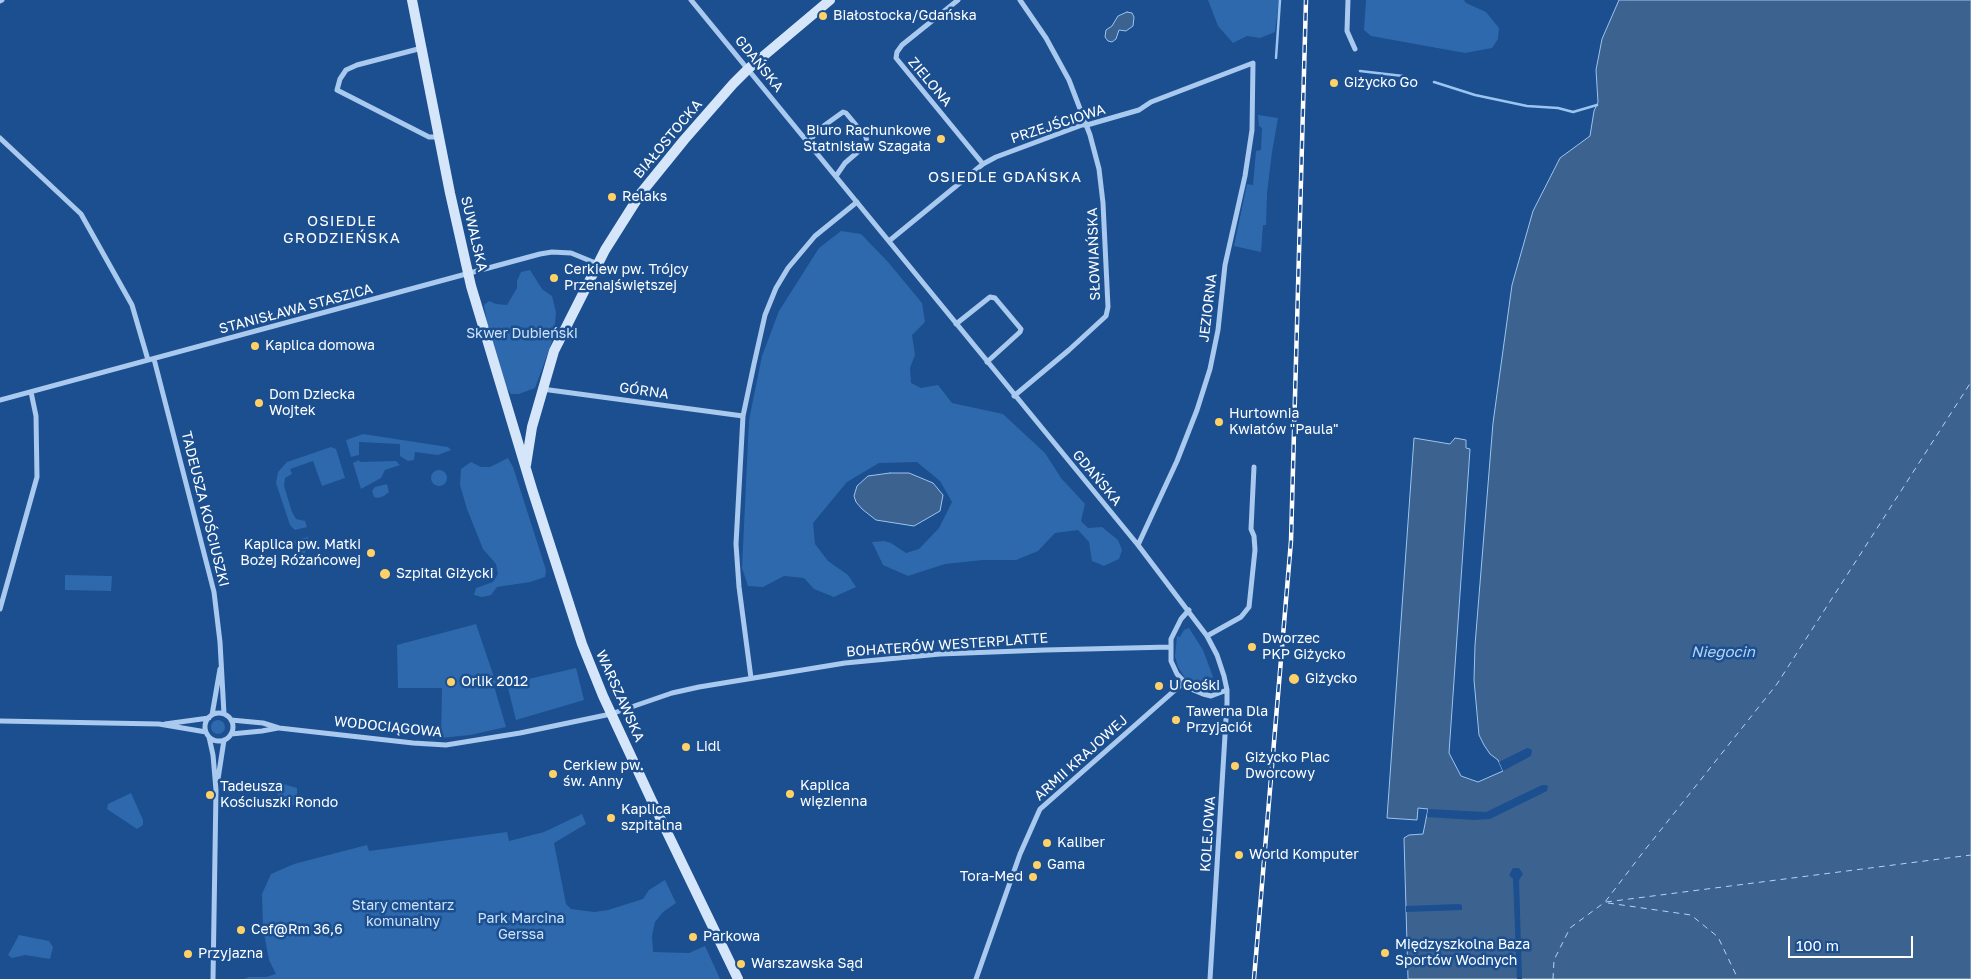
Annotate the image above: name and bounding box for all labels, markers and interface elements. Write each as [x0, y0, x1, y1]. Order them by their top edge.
place label: Białostocka/Gdańska [833, 8, 977, 24]
marker: Białostocka/Gdańska [817, 10, 829, 22]
street label: GDAŃSKA [731, 32, 787, 96]
street label: ZIELONA [905, 54, 955, 110]
place label: Giżycko Go [1344, 75, 1418, 91]
marker: Giżycko Go [1328, 77, 1340, 89]
street label: BIAŁOSTOCKA [630, 96, 706, 182]
street label: PRZEJŚCIOWA [1009, 101, 1107, 147]
place label: Biuro Rachunkowe Statnisław Szagała [803, 123, 931, 156]
marker: Biuro Rachunkowe Statnisław Szagała [935, 133, 947, 145]
district label: OSIEDLE GDAŃSKA [926, 168, 1084, 186]
place label: Relaks [622, 189, 667, 205]
marker: Relaks [606, 191, 618, 203]
street label: SUWALSKA [457, 195, 491, 273]
street label: SŁOWIAŃSKA [1084, 207, 1104, 301]
district label: OSIEDLE GRODZIEŃSKA [282, 212, 402, 247]
place label: Cerkiew pw. Trójcy Przenajświętszej [564, 262, 689, 294]
marker: Cerkiew pw. Trójcy Przenajświętszej [548, 272, 560, 284]
street label: JEZIORNA [1195, 273, 1221, 343]
street label: STANISŁAWA STASZICA [217, 280, 375, 338]
park label: Skwer Dubieński [466, 326, 578, 342]
place label: Kaplica domowa [265, 338, 375, 354]
marker: Kaplica domowa [249, 340, 261, 352]
street label: GÓRNA [618, 379, 670, 403]
place label: Dom Dziecka Wojtek [269, 387, 355, 420]
marker: Dom Dziecka Wojtek [253, 397, 265, 409]
place label: Hurtownia Kwiatów "Paula" [1229, 406, 1338, 438]
marker: Hurtownia Kwiatów "Paula" [1213, 416, 1225, 428]
street label: TADEUSZA KOŚCIUSZKI [178, 429, 232, 589]
street label: GDAŃSKA [1069, 447, 1125, 509]
place label: Kaplica pw. Matki Bożej Różańcowej [240, 537, 361, 570]
marker: Kaplica pw. Matki Bożej Różańcowej [365, 547, 377, 559]
place label: Szpital Giżycki [396, 566, 494, 582]
marker: Szpital Giżycki [378, 567, 392, 581]
street label: BOHATERÓW WESTERPLATTE [846, 630, 1048, 660]
place label: Dworzec PKP Giżycko [1262, 631, 1346, 664]
marker: Dworzec PKP Giżycko [1246, 641, 1258, 653]
water label: Niegocin [1691, 643, 1755, 661]
street label: WARSZAWSKA [592, 647, 648, 745]
place label: Giżycko [1305, 671, 1357, 687]
marker: Giżycko [1287, 672, 1301, 686]
place label: Orlik 2012 [461, 674, 528, 690]
marker: Orlik 2012 [445, 676, 457, 688]
place label: U Gośki [1169, 678, 1220, 694]
marker: U Gośki [1153, 680, 1165, 692]
place label: Tawerna Dla Przyjaciół [1186, 704, 1268, 736]
street label: ARMII KRAJOWEJ [1031, 712, 1131, 804]
street label: WODOCIĄGOWA [333, 713, 443, 741]
marker: Tawerna Dla Przyjaciół [1170, 714, 1182, 726]
place label: Lidl [696, 739, 721, 755]
marker: Lidl [680, 741, 692, 753]
place label: Giżycko Plac Dworcowy [1245, 750, 1330, 782]
place label: Cerkiew pw. św. Anny [563, 758, 644, 790]
marker: Giżycko Plac Dworcowy [1229, 760, 1241, 772]
marker: Cerkiew pw. św. Anny [547, 768, 559, 780]
place label: Kaplica więzienna [800, 778, 867, 810]
place label: Tadeusza Kościuszki Rondo [220, 779, 338, 812]
marker: Kaplica więzienna [784, 788, 796, 800]
marker: Tadeusza Kościuszki Rondo [204, 789, 216, 801]
street label: KOLEJOWA [1197, 795, 1219, 873]
place label: Kaplica szpitalna [621, 802, 682, 834]
marker: Kaplica szpitalna [605, 812, 617, 824]
place label: Kaliber [1057, 835, 1105, 851]
marker: Kaliber [1041, 837, 1053, 849]
place label: World Komputer [1249, 847, 1359, 863]
marker: World Komputer [1233, 849, 1245, 861]
place label: Gama [1047, 857, 1085, 873]
marker: Gama [1031, 859, 1043, 871]
place label: Tora-Med [960, 869, 1023, 885]
marker: Tora-Med [1027, 871, 1039, 883]
park label: Stary cmentarz komunalny [352, 898, 454, 930]
park label: Park Marcina Gerssa [478, 911, 564, 944]
place label: Cef@Rm 36,6 [251, 922, 343, 938]
marker: Cef@Rm 36,6 [235, 924, 247, 936]
scale bar [1791, 926, 1916, 958]
place label: Parkowa [703, 929, 760, 945]
marker: Parkowa [687, 931, 699, 943]
text: 100 m [1796, 936, 1839, 954]
place label: Międzyszkolna Baza Sportów Wodnych [1395, 937, 1530, 970]
place label: Przyjazna [198, 946, 263, 962]
marker: Międzyszkolna Baza Sportów Wodnych [1379, 947, 1391, 959]
marker: Przyjazna [182, 948, 194, 960]
place label: Warszawska Sąd [751, 956, 863, 972]
marker: Warszawska Sąd [735, 958, 747, 970]

